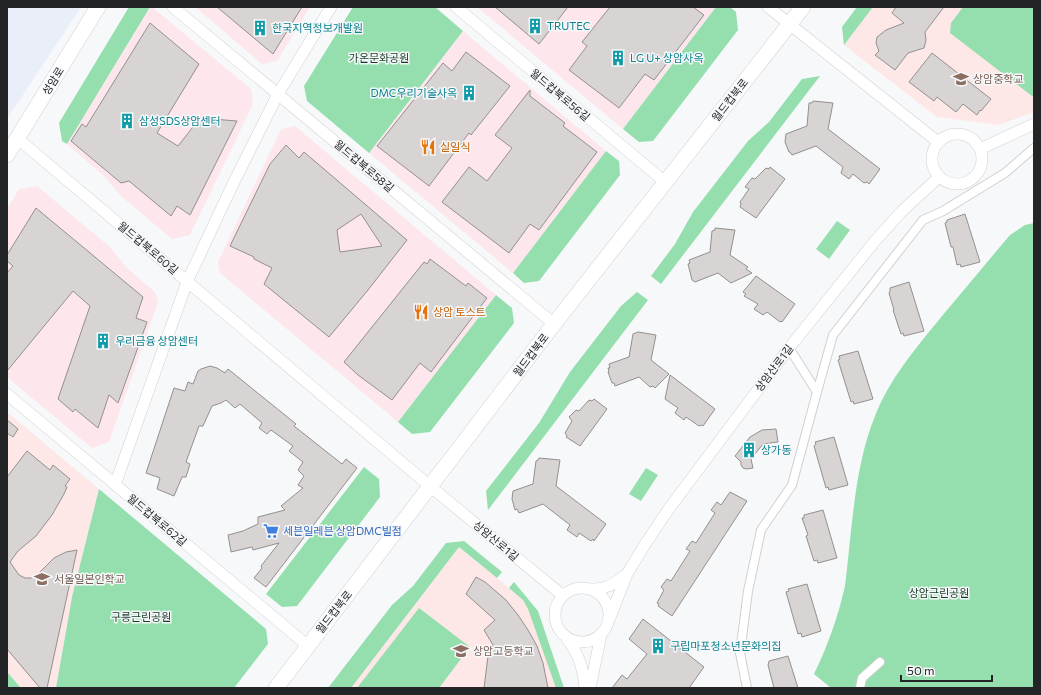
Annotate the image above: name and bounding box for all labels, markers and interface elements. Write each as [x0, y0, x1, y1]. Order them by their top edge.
building icon: TRUTEC [526, 17, 544, 35]
building icon: 한국지역정보개발원 [251, 19, 269, 37]
place label: TRUTEC [547, 19, 590, 32]
place label: 한국지역정보개발원 [272, 21, 363, 34]
building icon: LG U+ 상암사옥 [609, 49, 627, 67]
park label: 가온문화공원 [349, 51, 409, 64]
place label: LG U+ 상암사옥 [630, 51, 703, 64]
street label: 성암로 [39, 64, 66, 97]
street label: 월드컵북로56길 [528, 66, 593, 123]
school or university icon: 상암중학교 [952, 70, 970, 88]
place label: 상암중학교 [973, 72, 1024, 85]
street label: 월드컵북로 [709, 76, 750, 124]
building icon: DMC우리기술사옥 [460, 84, 478, 102]
place label: DMC우리기술사옥 [371, 86, 457, 99]
building icon: 삼성SDS상암센터 [118, 112, 136, 130]
place label: 삼성SDS상암센터 [139, 114, 221, 127]
street label: 월드컵북로58길 [332, 137, 397, 194]
restaurant icon: 실일식 [419, 138, 437, 156]
place label: 실일식 [440, 140, 470, 153]
street label: 월드컵북로60길 [116, 219, 181, 277]
restaurant icon: 상암 토스트 [412, 303, 430, 321]
place label: 상암 토스트 [433, 305, 486, 318]
street label: 월드컵북로 [510, 331, 551, 379]
building icon: 우리금융 상암센터 [94, 332, 112, 350]
place label: 우리금융 상암센터 [115, 334, 198, 347]
street label: 상암산로1길 [752, 342, 795, 394]
building icon: 상가동 [740, 441, 758, 459]
place label: 상가동 [761, 443, 791, 456]
street label: 월드컵북로62길 [125, 491, 190, 548]
street label: 상암산로1길 [471, 518, 522, 563]
supermarket icon: 세븐일레븐 상암DMC빌점 [262, 522, 280, 540]
place label: 세븐일레븐 상암DMC빌점 [283, 524, 402, 537]
school or university icon: 서울일본인학교 [33, 570, 51, 588]
place label: 서울일본인학교 [54, 572, 125, 585]
park label: 상암근린공원 [909, 586, 969, 599]
street label: 월드컵북로 [313, 588, 354, 636]
park label: 구릉근린공원 [111, 610, 171, 623]
building icon: 구립마포청소년문화의집 [649, 637, 667, 655]
place label: 구립마포청소년문화의집 [670, 639, 781, 652]
school or university icon: 상암고등학교 [452, 642, 470, 660]
place label: 상암고등학교 [473, 644, 534, 657]
scale bar [901, 657, 992, 683]
text: 50 m [907, 663, 935, 677]

